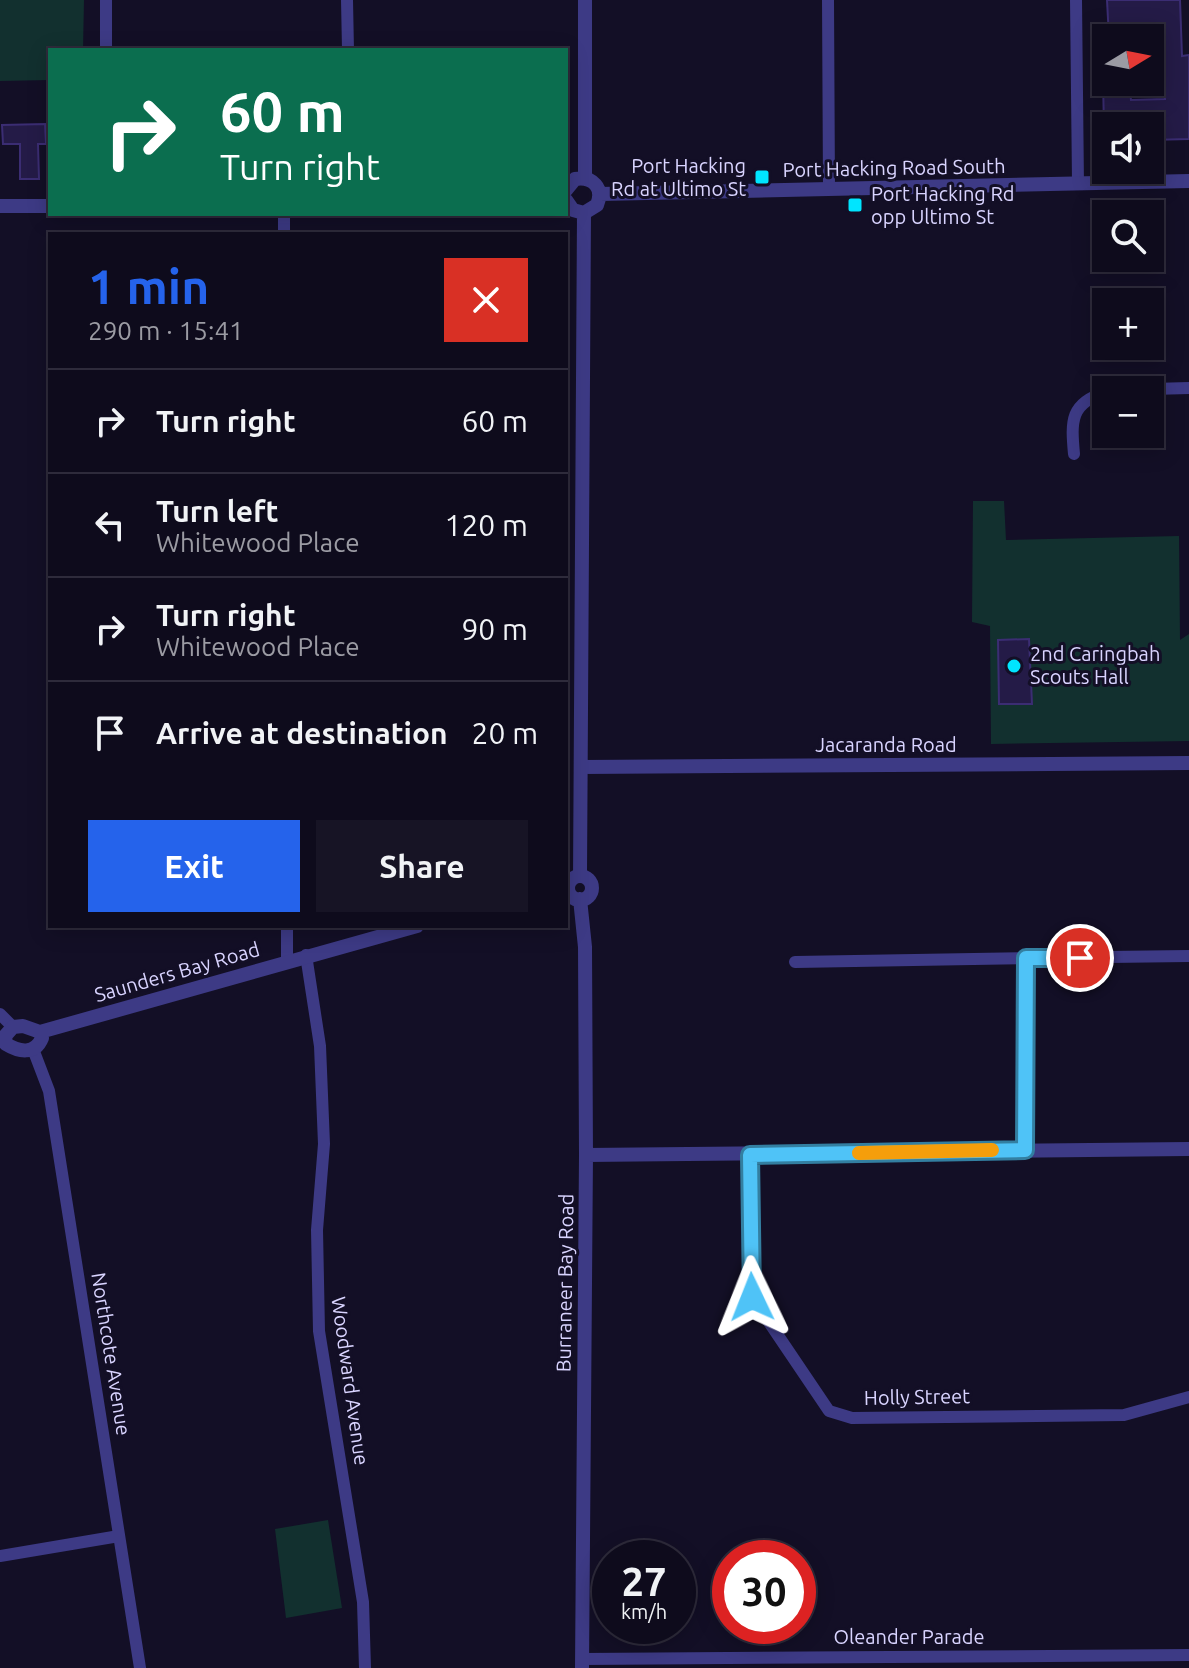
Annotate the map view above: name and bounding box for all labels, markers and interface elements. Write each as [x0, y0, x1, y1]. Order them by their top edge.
north arrow [1092, 24, 1164, 96]
map controls [1092, 24, 1164, 448]
icon: right [88, 80, 192, 184]
text: 60 m [220, 80, 345, 143]
button: sound [1092, 112, 1164, 184]
text: Turn right [220, 146, 380, 187]
place label: Port Hacking Rd at Ultimo St [611, 154, 746, 200]
street label: Port Hacking Road South [782, 154, 1006, 181]
marker: Port Hacking Rd at Ultimo St [753, 168, 771, 186]
place label: Port Hacking Rd opp Ultimo St [871, 182, 1015, 228]
marker: Port Hacking Rd opp Ultimo St [846, 196, 864, 214]
button: search [1092, 200, 1164, 272]
button: close [444, 258, 528, 342]
text: 1 min [88, 259, 209, 313]
button: + [1092, 288, 1164, 360]
text: 290 m · 15:41 [88, 316, 244, 345]
button: − [1092, 376, 1164, 448]
icon: right [88, 399, 132, 443]
text: Turn right [156, 404, 296, 438]
text: 60 m [461, 404, 528, 438]
text: Turn left [156, 494, 278, 528]
icon: left [88, 503, 132, 547]
text: 120 m [444, 508, 528, 542]
text: Whitewood Place [156, 528, 360, 557]
text: Turn right [156, 598, 296, 632]
icon: right [88, 607, 132, 651]
text: 90 m [461, 612, 528, 646]
text: Whitewood Place [156, 632, 360, 661]
place label: 2nd Caringbah Scouts Hall [1030, 642, 1160, 688]
marker: 2nd Caringbah Scouts Hall [1005, 657, 1023, 675]
icon: arrive [88, 711, 132, 755]
text: Arrive at destination [156, 716, 448, 750]
text: 20 m [472, 716, 538, 750]
street label: Jacaranda Road [815, 733, 957, 756]
button: Exit [88, 820, 300, 912]
button: Share [316, 820, 528, 912]
pin [1046, 924, 1114, 992]
icon: arrive [1058, 936, 1102, 980]
street label: Saunders Bay Road [92, 937, 262, 1006]
street label: Burraneer Bay Road [551, 1194, 578, 1372]
position arrow [710, 1255, 794, 1339]
street label: Northcote Avenue [87, 1271, 136, 1437]
street label: Woodward Avenue [327, 1295, 374, 1467]
street label: Holly Street [864, 1384, 970, 1409]
speed limit sign: 30 [712, 1540, 816, 1644]
text: 27 [621, 1559, 667, 1604]
text: km/h [621, 1600, 667, 1623]
street label: Oleander Parade [833, 1625, 985, 1648]

